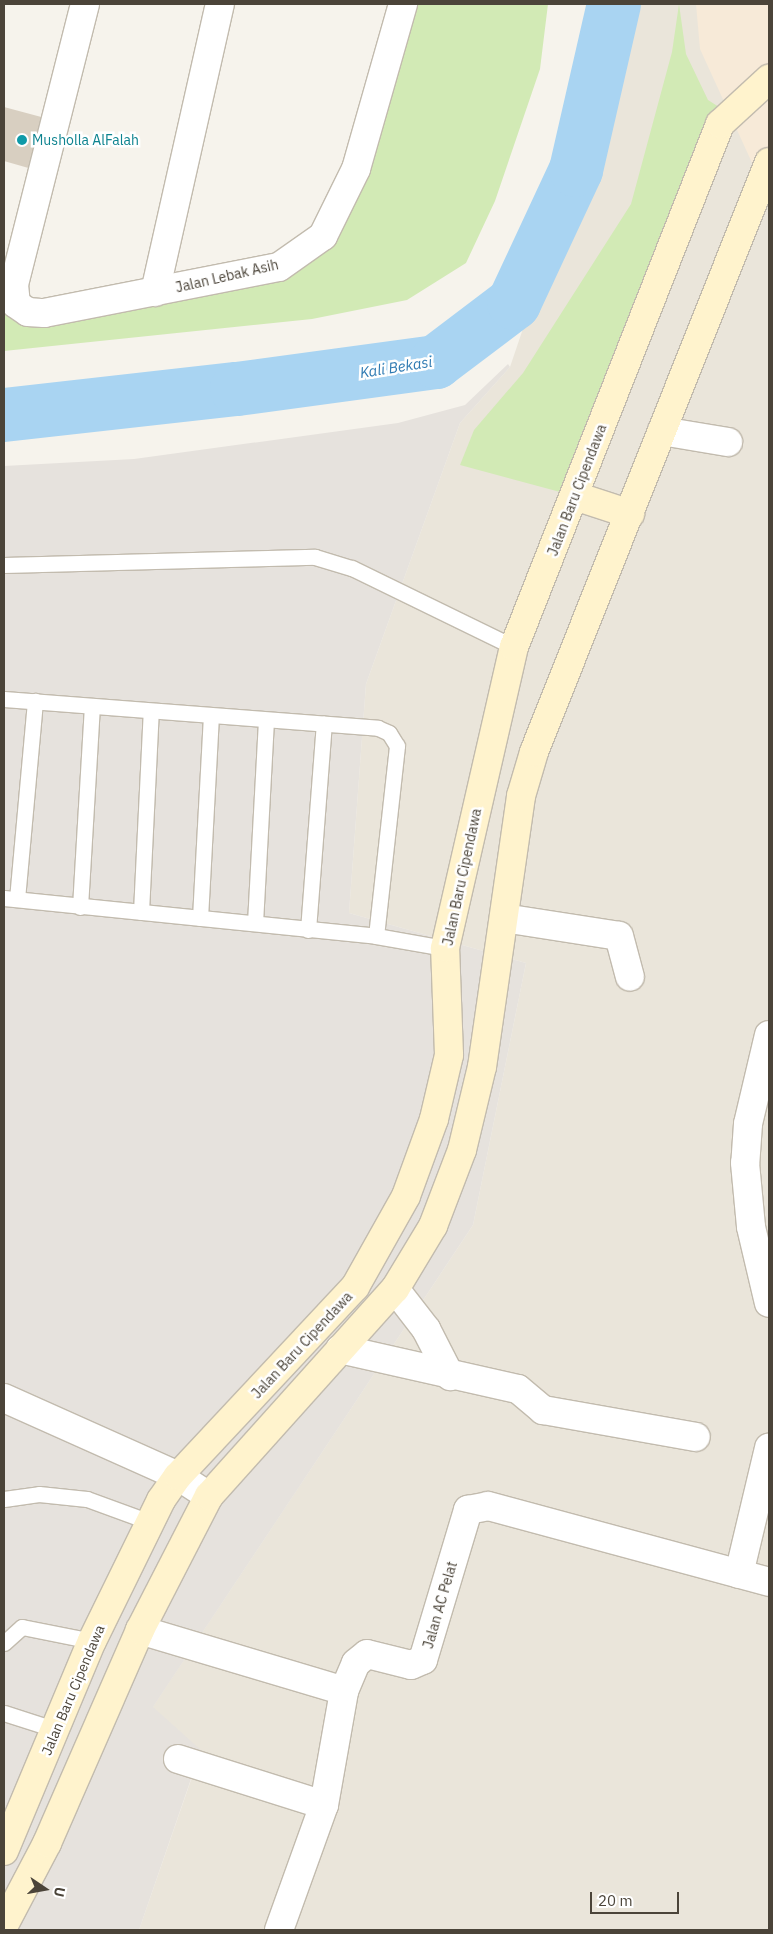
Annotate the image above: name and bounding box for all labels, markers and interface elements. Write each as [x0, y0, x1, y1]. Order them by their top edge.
place label: Musholla AlFalah [32, 132, 139, 148]
marker: Musholla AlFalah [16, 134, 28, 146]
street label: Jalan Lebak Asih [174, 256, 280, 296]
water label: Kali Bekasi [359, 352, 433, 382]
street label: Jalan Baru Cipendawa [544, 422, 610, 558]
street label: Jalan Baru Cipendawa [439, 807, 485, 947]
street label: Jalan Baru Cipendawa [248, 1288, 356, 1402]
street label: Jalan AC Pelat [420, 1559, 460, 1651]
street label: Jalan Baru Cipendawa [38, 1622, 108, 1758]
north arrow [20, 1864, 70, 1914]
scale bar [593, 1882, 682, 1914]
text: U [50, 1885, 69, 1899]
text: 20 m [598, 1891, 633, 1910]

